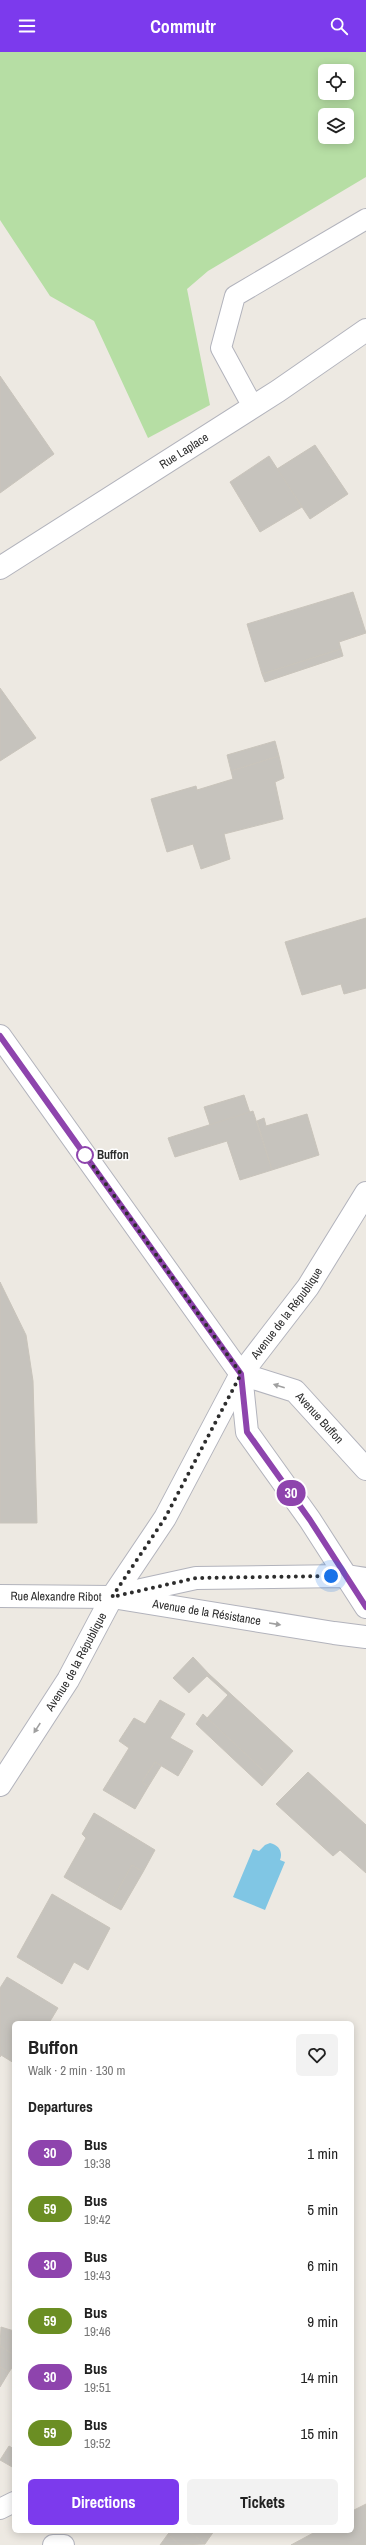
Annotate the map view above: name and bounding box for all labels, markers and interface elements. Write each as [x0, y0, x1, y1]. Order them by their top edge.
text: Commutr [150, 14, 216, 39]
icon: menu [16, 15, 38, 37]
icon: search [328, 15, 350, 37]
map controls [318, 64, 354, 144]
button: locate [318, 64, 354, 100]
button: layers [318, 108, 354, 144]
street label: Rue Laplace [156, 429, 212, 473]
marker: Buffon [76, 1146, 94, 1164]
place label: Buffon [97, 1147, 129, 1163]
street label: Avenue de la République [247, 1264, 326, 1363]
one-way arrow [272, 1383, 284, 1389]
street label: Avenue Buffon [291, 1388, 347, 1447]
line badge: 30 [273, 1480, 309, 1506]
text: 30 [285, 1484, 297, 1502]
your location [321, 1566, 341, 1586]
street label: Rue Alexandre Ribot [10, 1588, 102, 1605]
street label: Avenue de la Résistance [150, 1596, 262, 1629]
street label: Avenue de la République [42, 1610, 110, 1715]
one-way arrow [269, 1621, 281, 1627]
one-way arrow [33, 1723, 41, 1733]
text: Buffon [28, 2034, 78, 2060]
button: heart [296, 2034, 338, 2076]
text: Walk · 2 min · 130 m [28, 2062, 125, 2079]
text: Departures [28, 2096, 93, 2117]
text: Bus [84, 2134, 107, 2155]
text: 1 min [307, 2143, 338, 2164]
text: 30 [44, 2144, 56, 2162]
text: 19:38 [84, 2155, 111, 2172]
text: Bus [84, 2190, 107, 2211]
text: 5 min [307, 2199, 338, 2220]
text: 59 [44, 2200, 56, 2218]
text: 19:42 [84, 2211, 111, 2228]
text: Bus [84, 2246, 107, 2267]
text: 6 min [307, 2255, 338, 2276]
text: 30 [44, 2256, 56, 2274]
text: 19:43 [84, 2267, 111, 2284]
text: Bus [84, 2302, 107, 2323]
text: 9 min [307, 2311, 338, 2332]
text: 59 [44, 2312, 56, 2330]
text: 19:46 [84, 2323, 111, 2340]
text: Bus [84, 2358, 107, 2379]
text: 14 min [300, 2367, 338, 2388]
text: 30 [44, 2368, 56, 2386]
text: 19:51 [84, 2379, 111, 2396]
text: Bus [84, 2414, 107, 2435]
text: 15 min [300, 2423, 338, 2444]
text: 59 [44, 2424, 56, 2442]
text: 19:52 [84, 2435, 111, 2452]
button: Directions [28, 2479, 179, 2525]
button: Tickets [187, 2479, 338, 2525]

